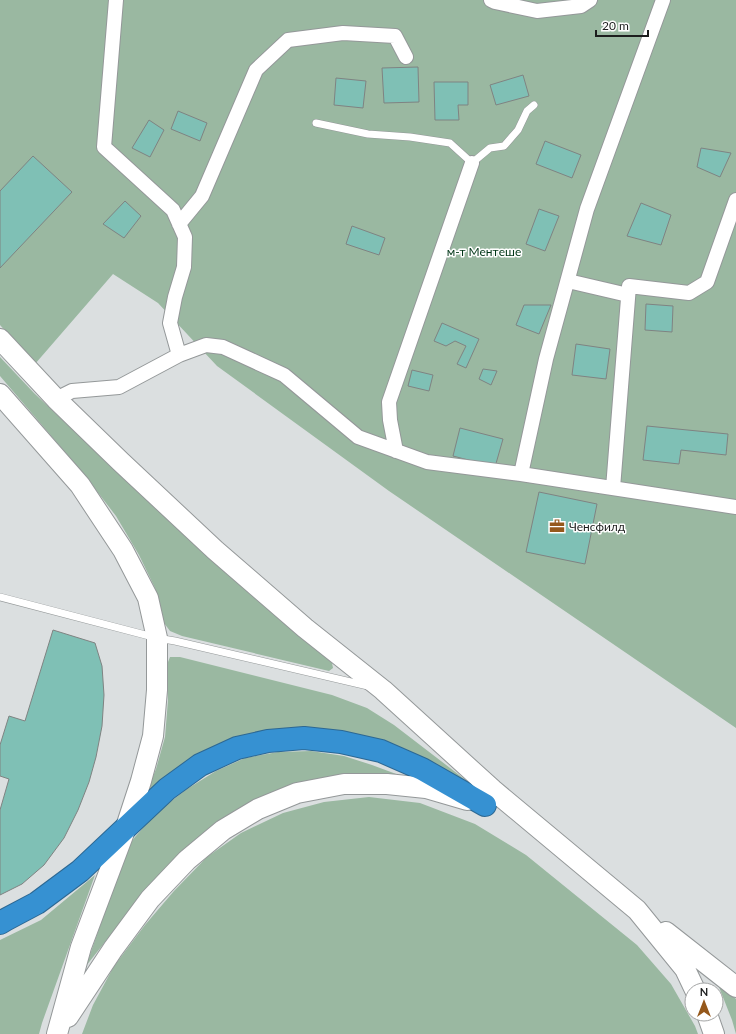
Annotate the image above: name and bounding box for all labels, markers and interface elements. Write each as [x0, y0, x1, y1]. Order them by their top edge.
scale bar [596, 12, 648, 38]
text: 20 m [602, 18, 629, 33]
park label: м-т Ментeше [447, 244, 521, 259]
office icon: Ченсфилд [548, 517, 566, 535]
place label: Ченсфилд [569, 519, 626, 534]
north arrow [684, 982, 724, 1022]
text: N [700, 985, 708, 998]

